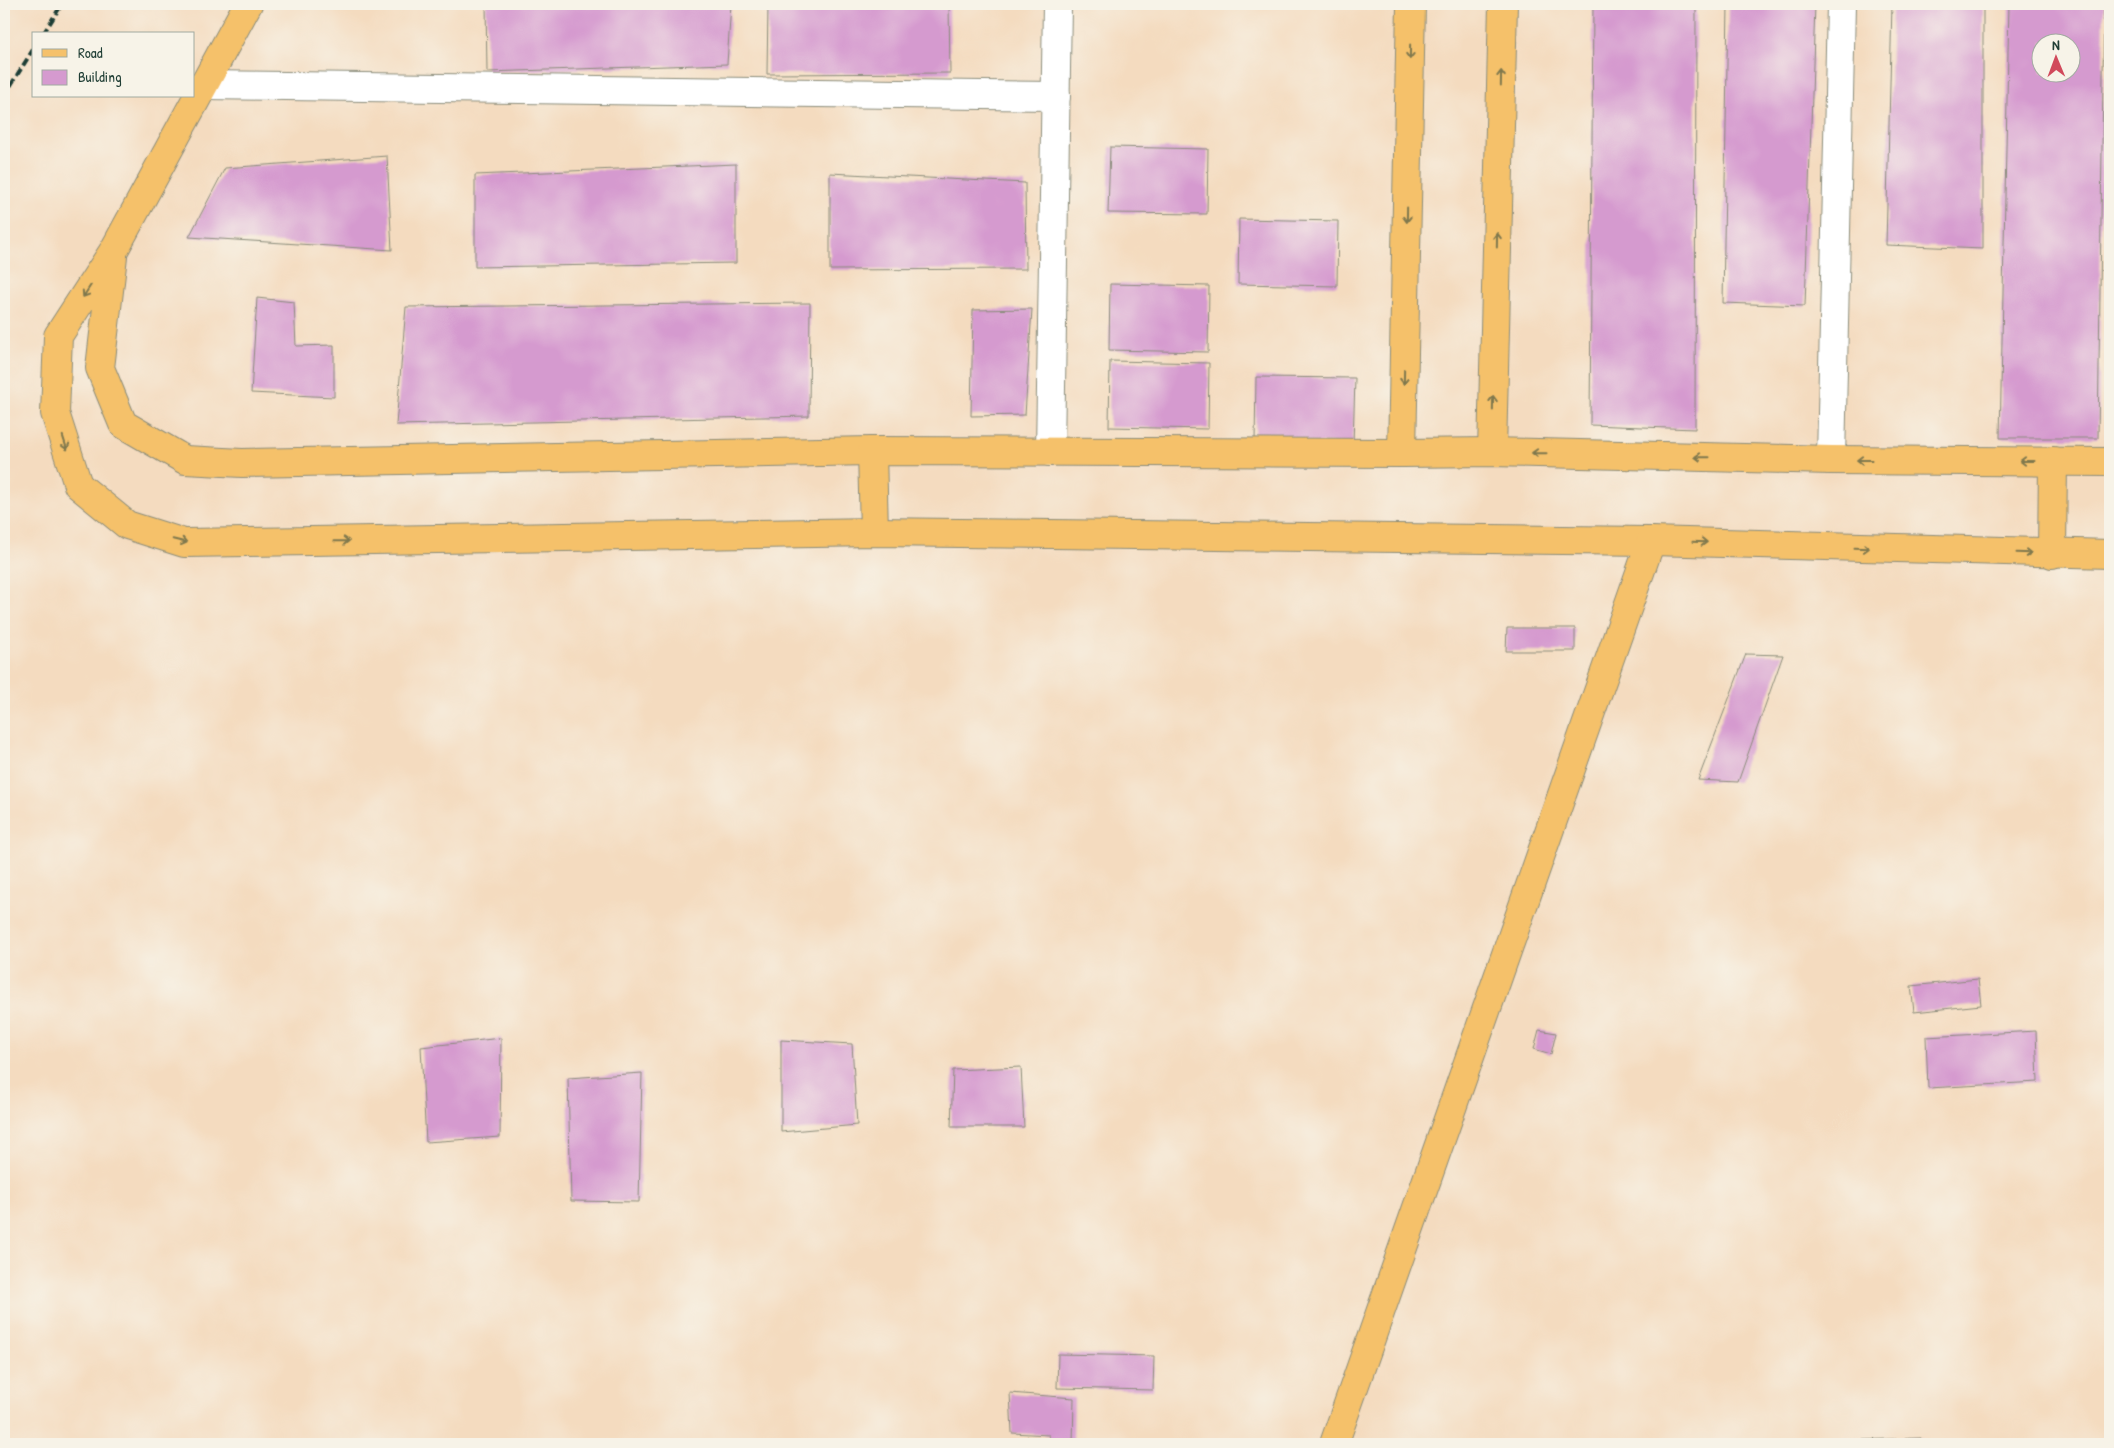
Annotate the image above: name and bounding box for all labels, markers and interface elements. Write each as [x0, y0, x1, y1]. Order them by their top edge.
legend [32, 32, 195, 98]
north arrow [2032, 32, 2082, 82]
text: N [2052, 35, 2060, 54]
text: Road [78, 42, 103, 63]
one-way arrow [1405, 44, 1415, 60]
text: Building [78, 66, 122, 87]
one-way arrow [1496, 70, 1506, 86]
one-way arrow [1402, 206, 1412, 223]
one-way arrow [1492, 233, 1502, 249]
one-way arrow [82, 283, 92, 297]
one-way arrow [1399, 369, 1409, 385]
one-way arrow [1488, 395, 1498, 412]
one-way arrow [60, 435, 70, 451]
one-way arrow [1531, 448, 1548, 458]
one-way arrow [1694, 452, 1710, 462]
one-way arrow [1856, 455, 1872, 465]
one-way arrow [2019, 456, 2035, 466]
one-way arrow [333, 536, 349, 546]
one-way arrow [171, 537, 187, 546]
one-way arrow [1691, 538, 1707, 547]
one-way arrow [1854, 543, 1870, 552]
one-way arrow [2016, 548, 2032, 558]

